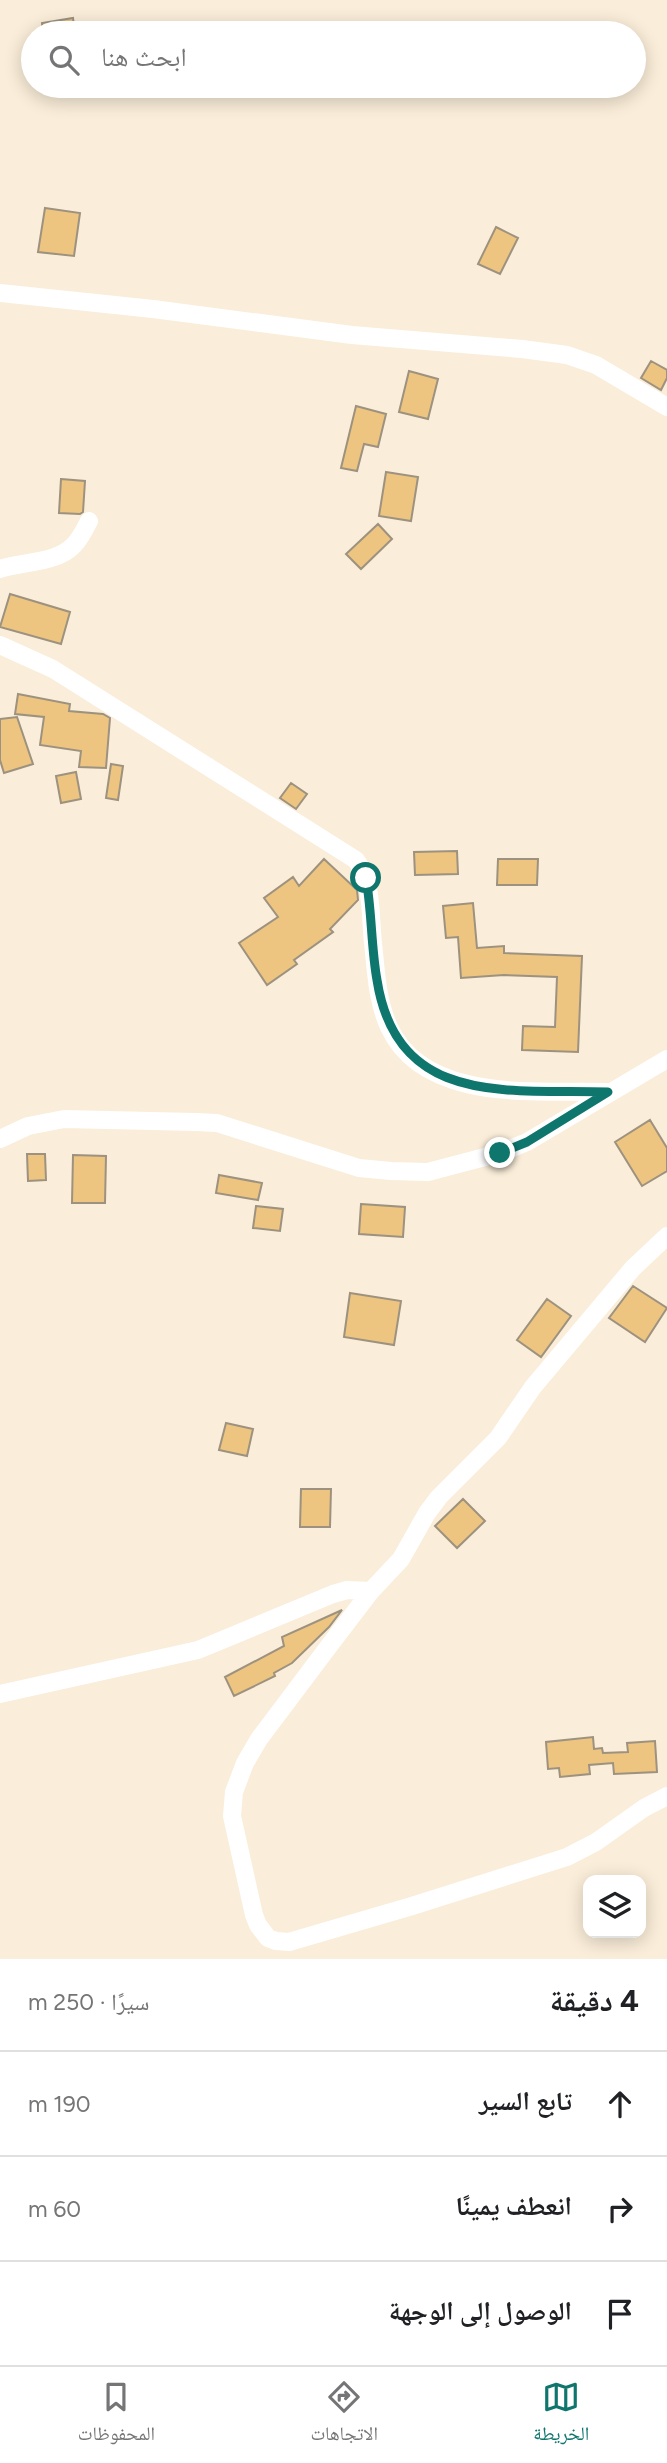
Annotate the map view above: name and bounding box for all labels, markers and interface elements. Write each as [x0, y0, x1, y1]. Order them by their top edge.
search box [21, 21, 646, 98]
icon: search [45, 41, 83, 79]
text: ابحث هنا [101, 41, 187, 73]
route start [350, 862, 381, 893]
route end [484, 1137, 515, 1168]
map controls [583, 1875, 646, 1938]
button: layers [583, 1875, 646, 1938]
text: 4 دقيقة [550, 1982, 639, 2019]
text: سيرًا · 250 m [28, 1988, 149, 2016]
text: تابع السير [479, 2085, 572, 2117]
icon: ahead [601, 2085, 639, 2123]
text: 190 m [28, 2090, 91, 2118]
text: انعطف يمينًا [456, 2190, 572, 2222]
icon: right [601, 2190, 639, 2228]
text: 60 m [28, 2195, 81, 2223]
text: الوصول إلى الوجهة [389, 2295, 572, 2327]
icon: arrive [601, 2295, 639, 2333]
tab: المحفوظات [78, 2378, 155, 2452]
tab: الاتجاهات [310, 2378, 378, 2452]
tab: الخريطة [533, 2378, 589, 2452]

